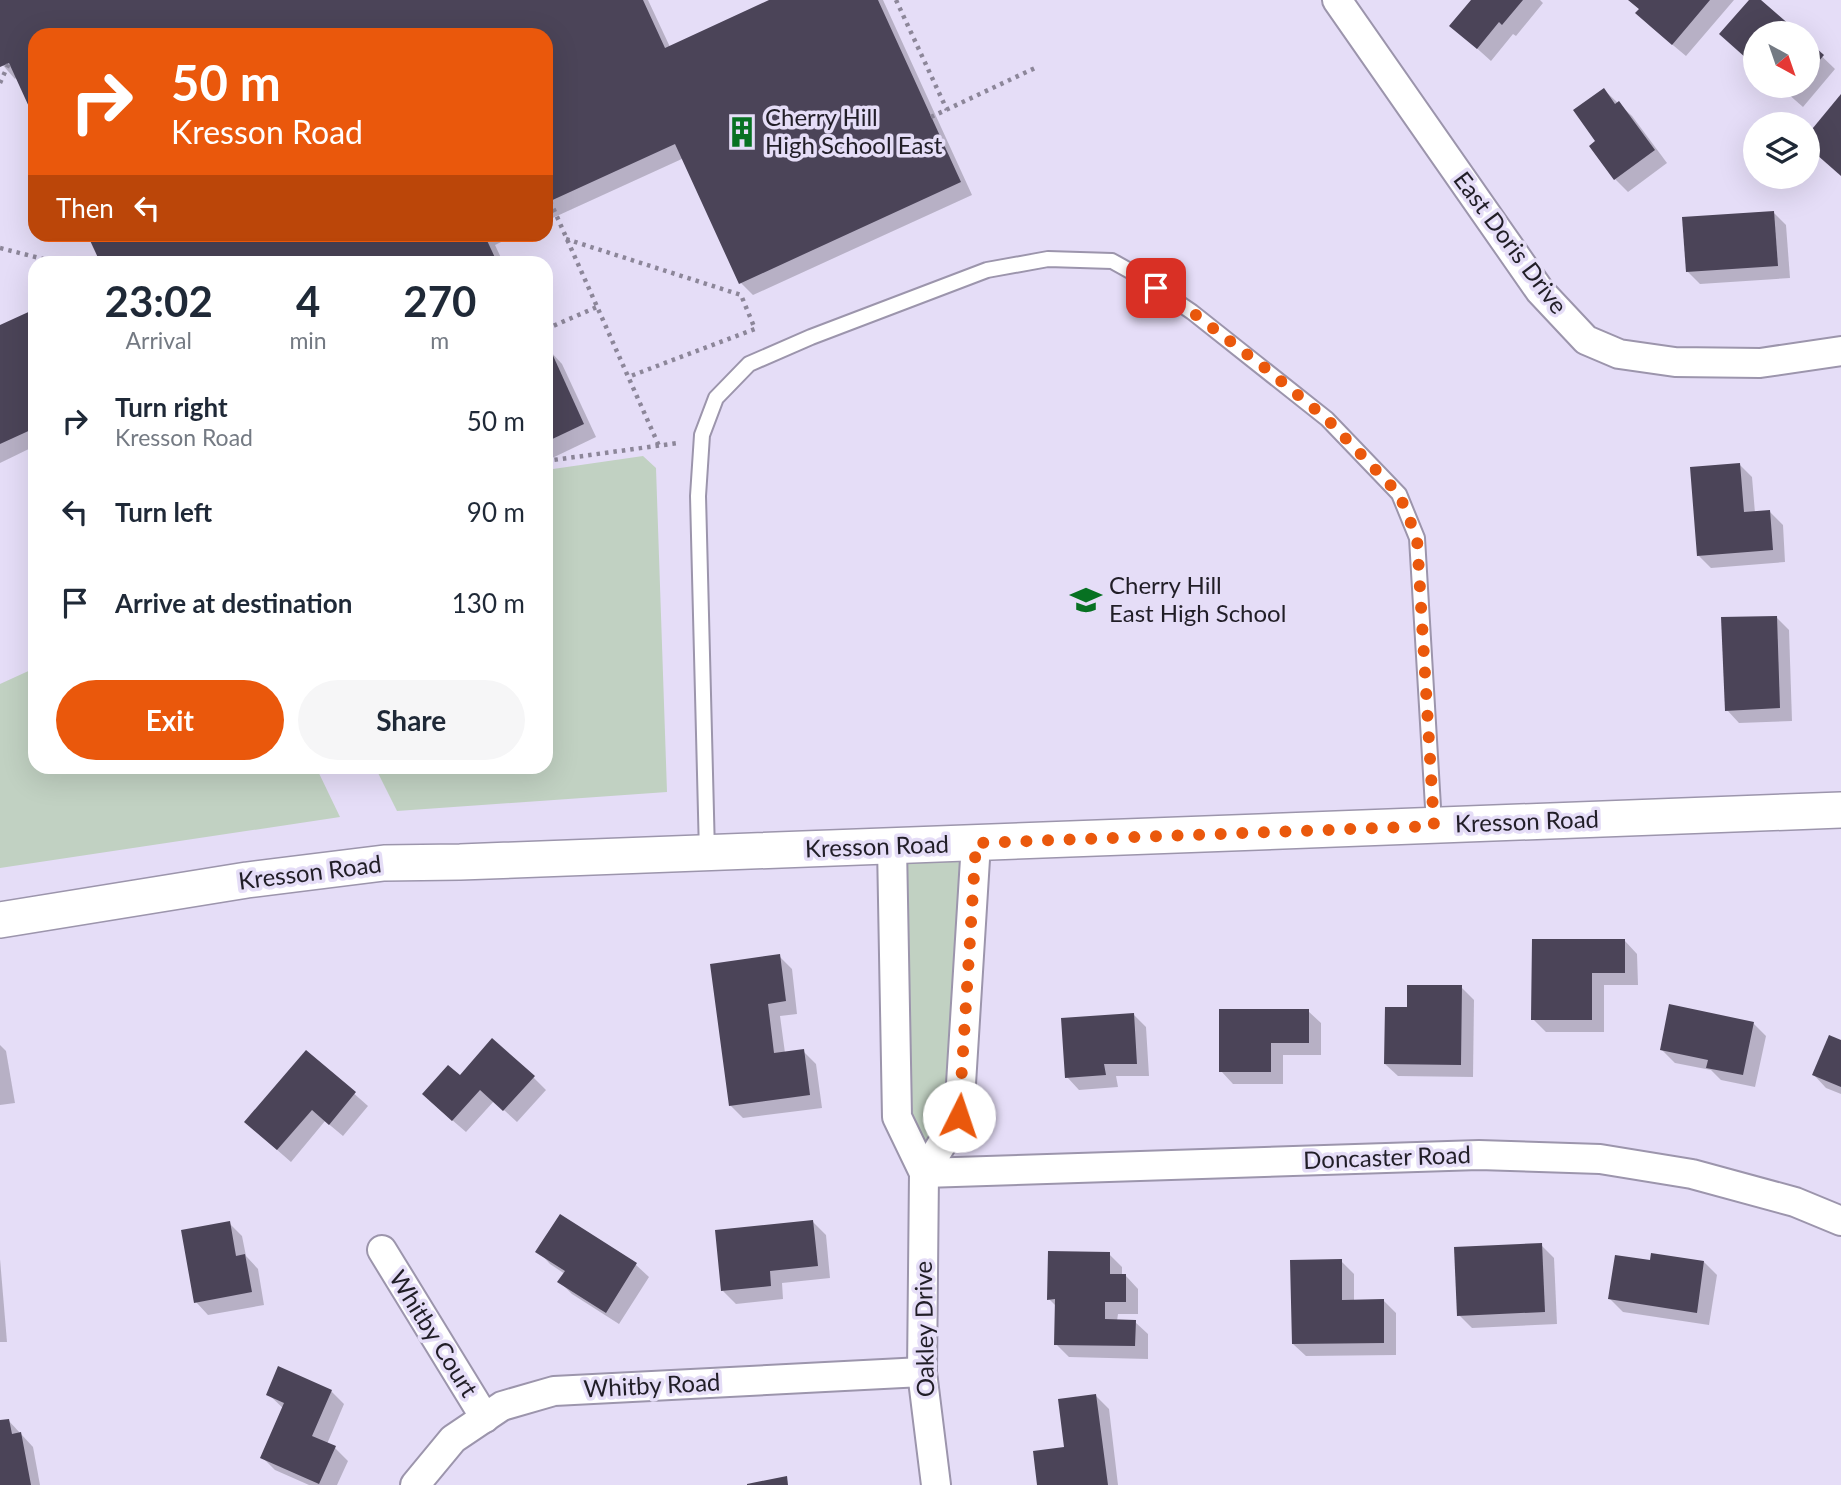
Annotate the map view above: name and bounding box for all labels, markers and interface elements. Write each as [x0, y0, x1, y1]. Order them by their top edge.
north arrow [1743, 21, 1820, 98]
map controls [1743, 21, 1820, 189]
text: 50 m [171, 53, 281, 111]
icon: right [56, 56, 147, 147]
place label: Cherry Hill High School East [765, 102, 943, 159]
text: Kresson Road [171, 112, 363, 151]
button: layers [1743, 112, 1820, 189]
building icon: Cherry Hill High School East [725, 115, 759, 149]
street label: East Doris Drive [1448, 165, 1574, 319]
icon: left [128, 189, 166, 227]
text: Then [56, 192, 114, 224]
pin [1126, 258, 1186, 318]
icon: arrive [1137, 269, 1175, 307]
text: 23:02 [105, 276, 213, 326]
text: 4 [296, 276, 320, 326]
text: 270 [403, 276, 476, 326]
text: Arrival [126, 326, 192, 354]
text: min [289, 326, 327, 354]
text: m [430, 326, 449, 354]
text: Turn right [115, 391, 228, 423]
icon: right [56, 402, 94, 440]
text: 50 m [467, 405, 525, 437]
text: Kresson Road [115, 423, 253, 451]
icon: left [56, 493, 94, 531]
text: Turn left [115, 496, 212, 528]
text: 90 m [467, 496, 525, 528]
place label: Cherry Hill East High School [1109, 570, 1286, 627]
school or university icon: Cherry Hill East High School [1069, 583, 1103, 617]
icon: arrive [56, 584, 94, 622]
text: Arrive at destination [115, 587, 352, 619]
text: 130 m [452, 587, 525, 619]
button: Exit [56, 680, 284, 760]
button: Share [298, 680, 525, 760]
street label: Kresson Road [1454, 803, 1599, 838]
street label: Kresson Road [804, 828, 949, 863]
street label: Kresson Road [237, 848, 383, 895]
position arrow [922, 1079, 996, 1153]
street label: Doncaster Road [1303, 1139, 1471, 1174]
street label: Oakley Drive [908, 1261, 939, 1397]
street label: Whitby Court [384, 1265, 485, 1402]
street label: Whitby Road [583, 1366, 721, 1403]

